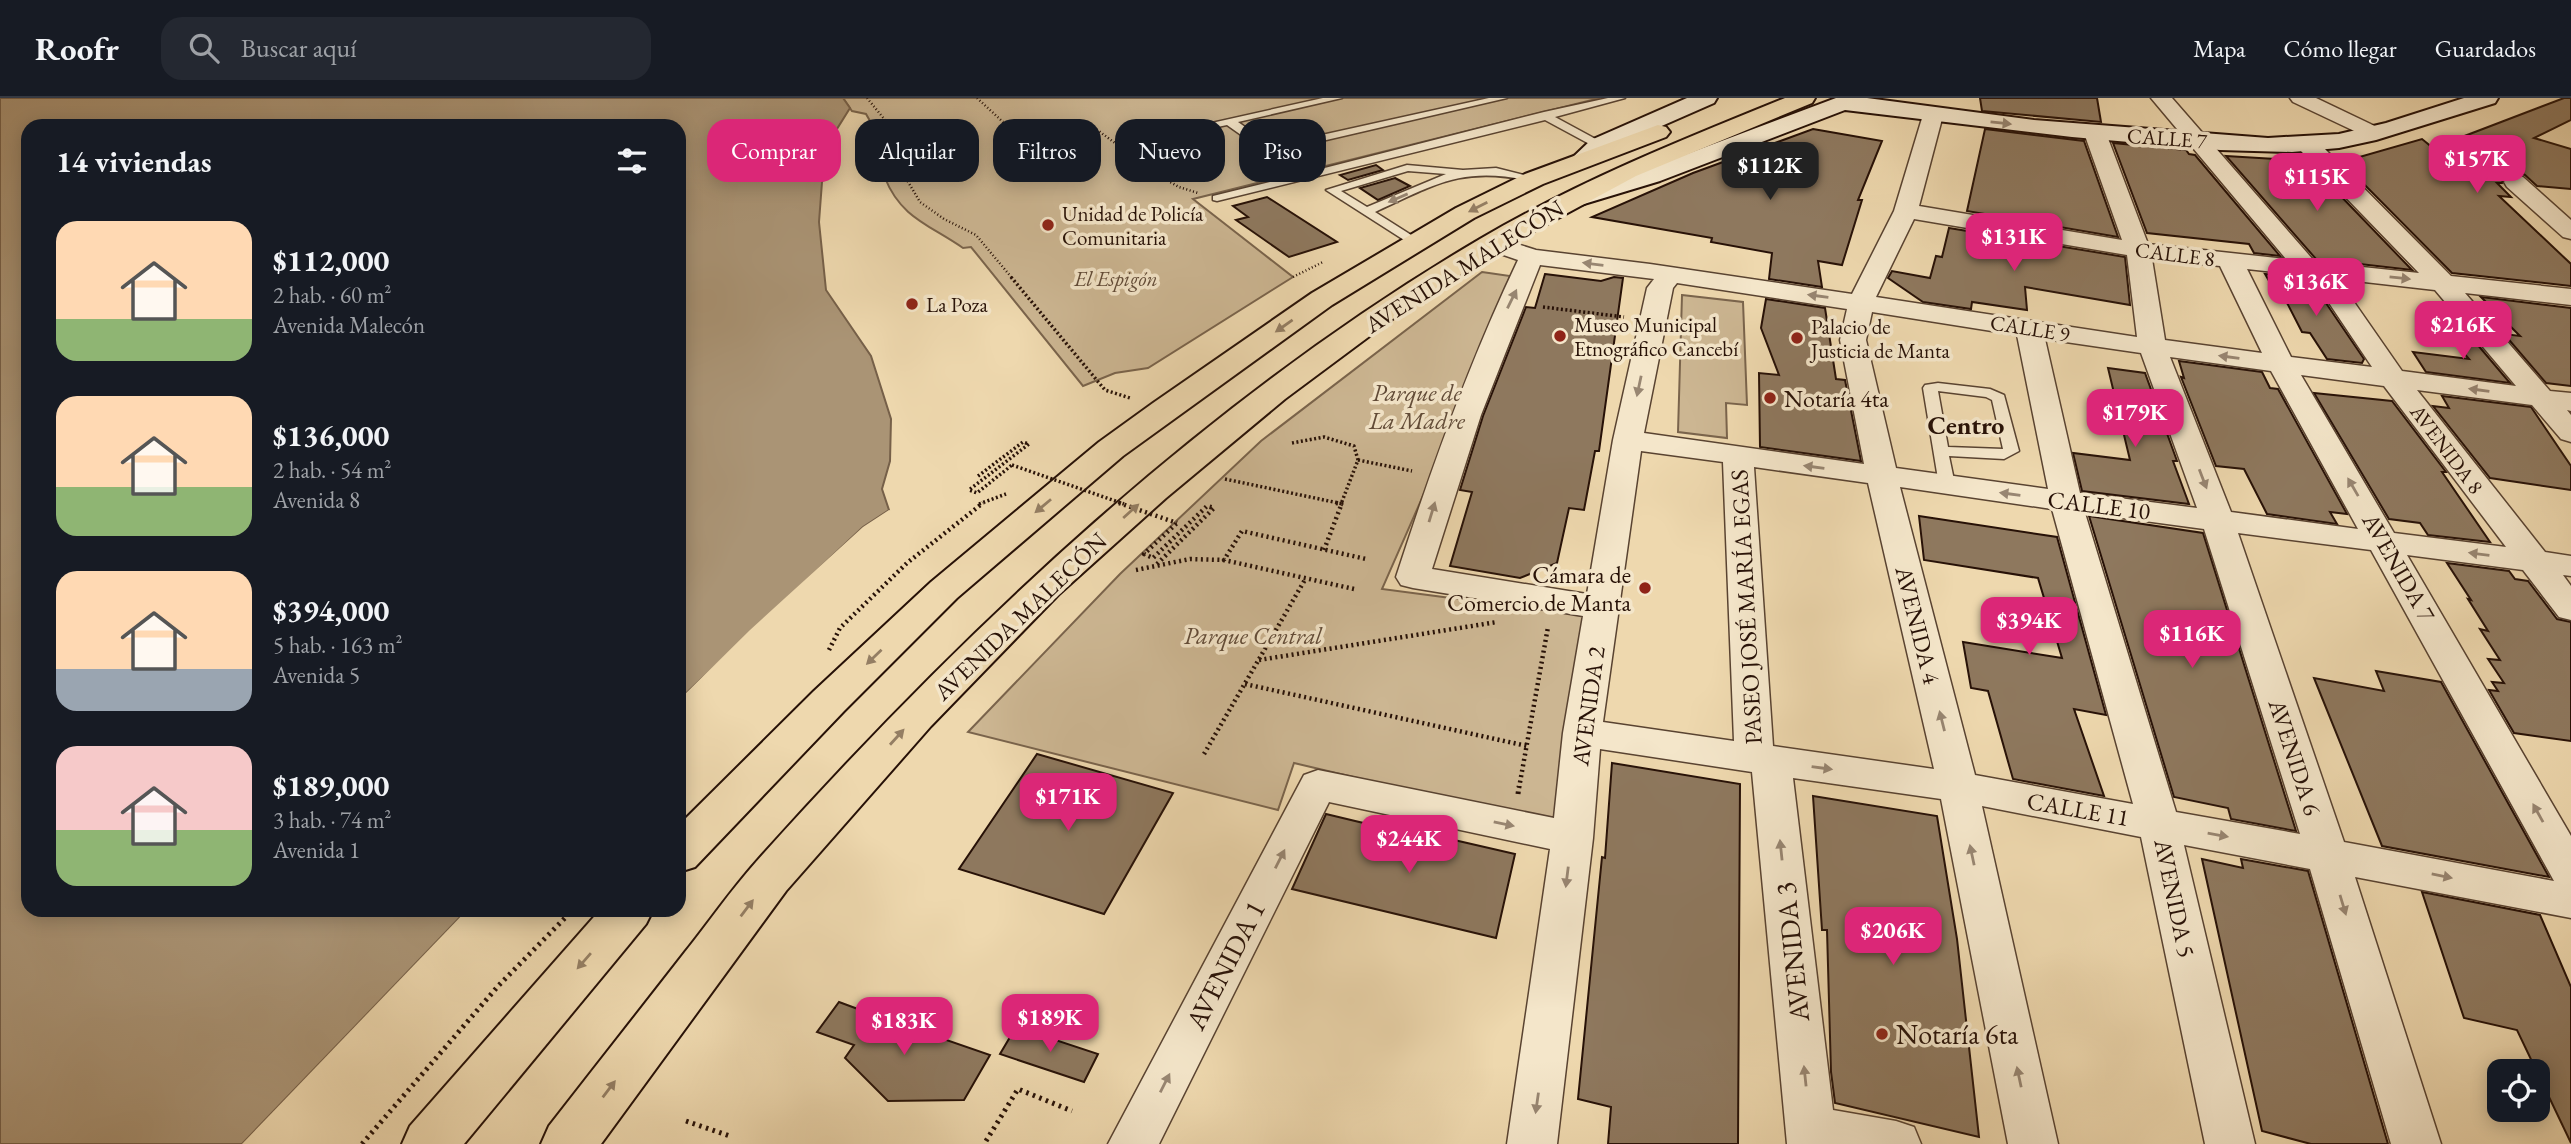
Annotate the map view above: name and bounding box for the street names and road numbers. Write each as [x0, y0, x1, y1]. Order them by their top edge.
street label: CALLE 7 [2126, 122, 2209, 154]
street label: AVENIDA MALECÓN [1358, 192, 1569, 340]
street label: CALLE 8 [2134, 236, 2216, 272]
street label: CALLE 9 [1988, 308, 2072, 348]
street label: AVENIDA 8 [2404, 398, 2489, 499]
street label: PASEO JOSÉ MARÍA EGAS [1723, 469, 1769, 745]
street label: CALLE 10 [2046, 483, 2152, 527]
street label: AVENIDA 7 [2355, 506, 2443, 627]
street label: AVENIDA MALECÓN [926, 525, 1113, 707]
street label: AVENIDA 4 [1888, 562, 1948, 688]
street label: AVENIDA 2 [1564, 644, 1612, 769]
street label: AVENIDA 6 [2261, 694, 2328, 819]
street label: CALLE 11 [2025, 785, 2131, 833]
street label: AVENIDA 5 [2147, 835, 2203, 960]
street label: AVENIDA 3 [1767, 880, 1817, 1025]
street label: AVENIDA 1 [1177, 894, 1273, 1037]

